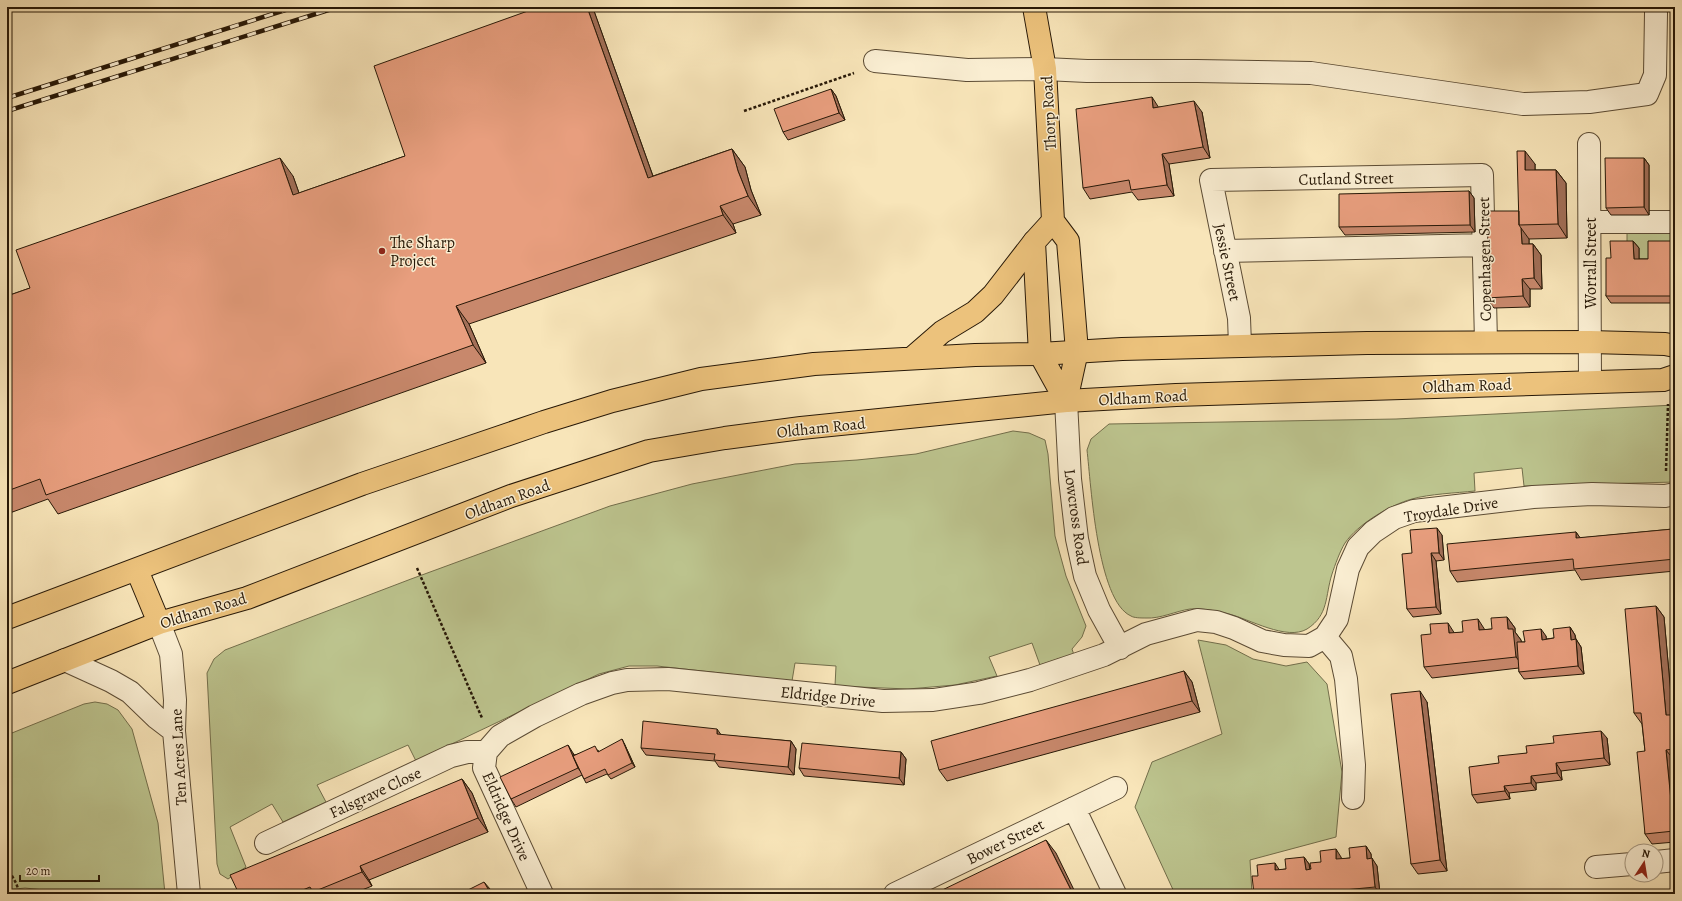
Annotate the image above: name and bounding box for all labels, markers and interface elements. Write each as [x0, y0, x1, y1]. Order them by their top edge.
street label: Thorp Road [1036, 75, 1062, 151]
street label: Cutland Street [1298, 167, 1394, 191]
street label: Copenhagen Street [1473, 197, 1497, 321]
street label: Worrall Street [1580, 217, 1602, 310]
street label: Jessie Street [1208, 221, 1246, 303]
place label: The Sharp Project [390, 232, 455, 272]
marker: The Sharp Project [377, 246, 387, 256]
street label: Oldham Road [1422, 373, 1512, 399]
street label: Oldham Road [1098, 385, 1189, 411]
street label: Oldham Road [776, 412, 867, 444]
street label: Lowcross Road [1058, 468, 1094, 567]
street label: Oldham Road [462, 474, 553, 526]
street label: Troydale Drive [1403, 492, 1500, 528]
street label: Oldham Road [157, 587, 250, 635]
street label: Eldridge Drive [779, 681, 877, 713]
street label: Ten Acres Lane [165, 708, 193, 806]
street label: Falsgrave Close [326, 762, 425, 824]
street label: Eldridge Drive [477, 768, 536, 864]
street label: Bower Street [963, 814, 1048, 870]
north arrow [1624, 843, 1664, 883]
text: N [1640, 846, 1651, 862]
scale bar [20, 857, 99, 883]
text: 20 m [26, 863, 50, 879]

